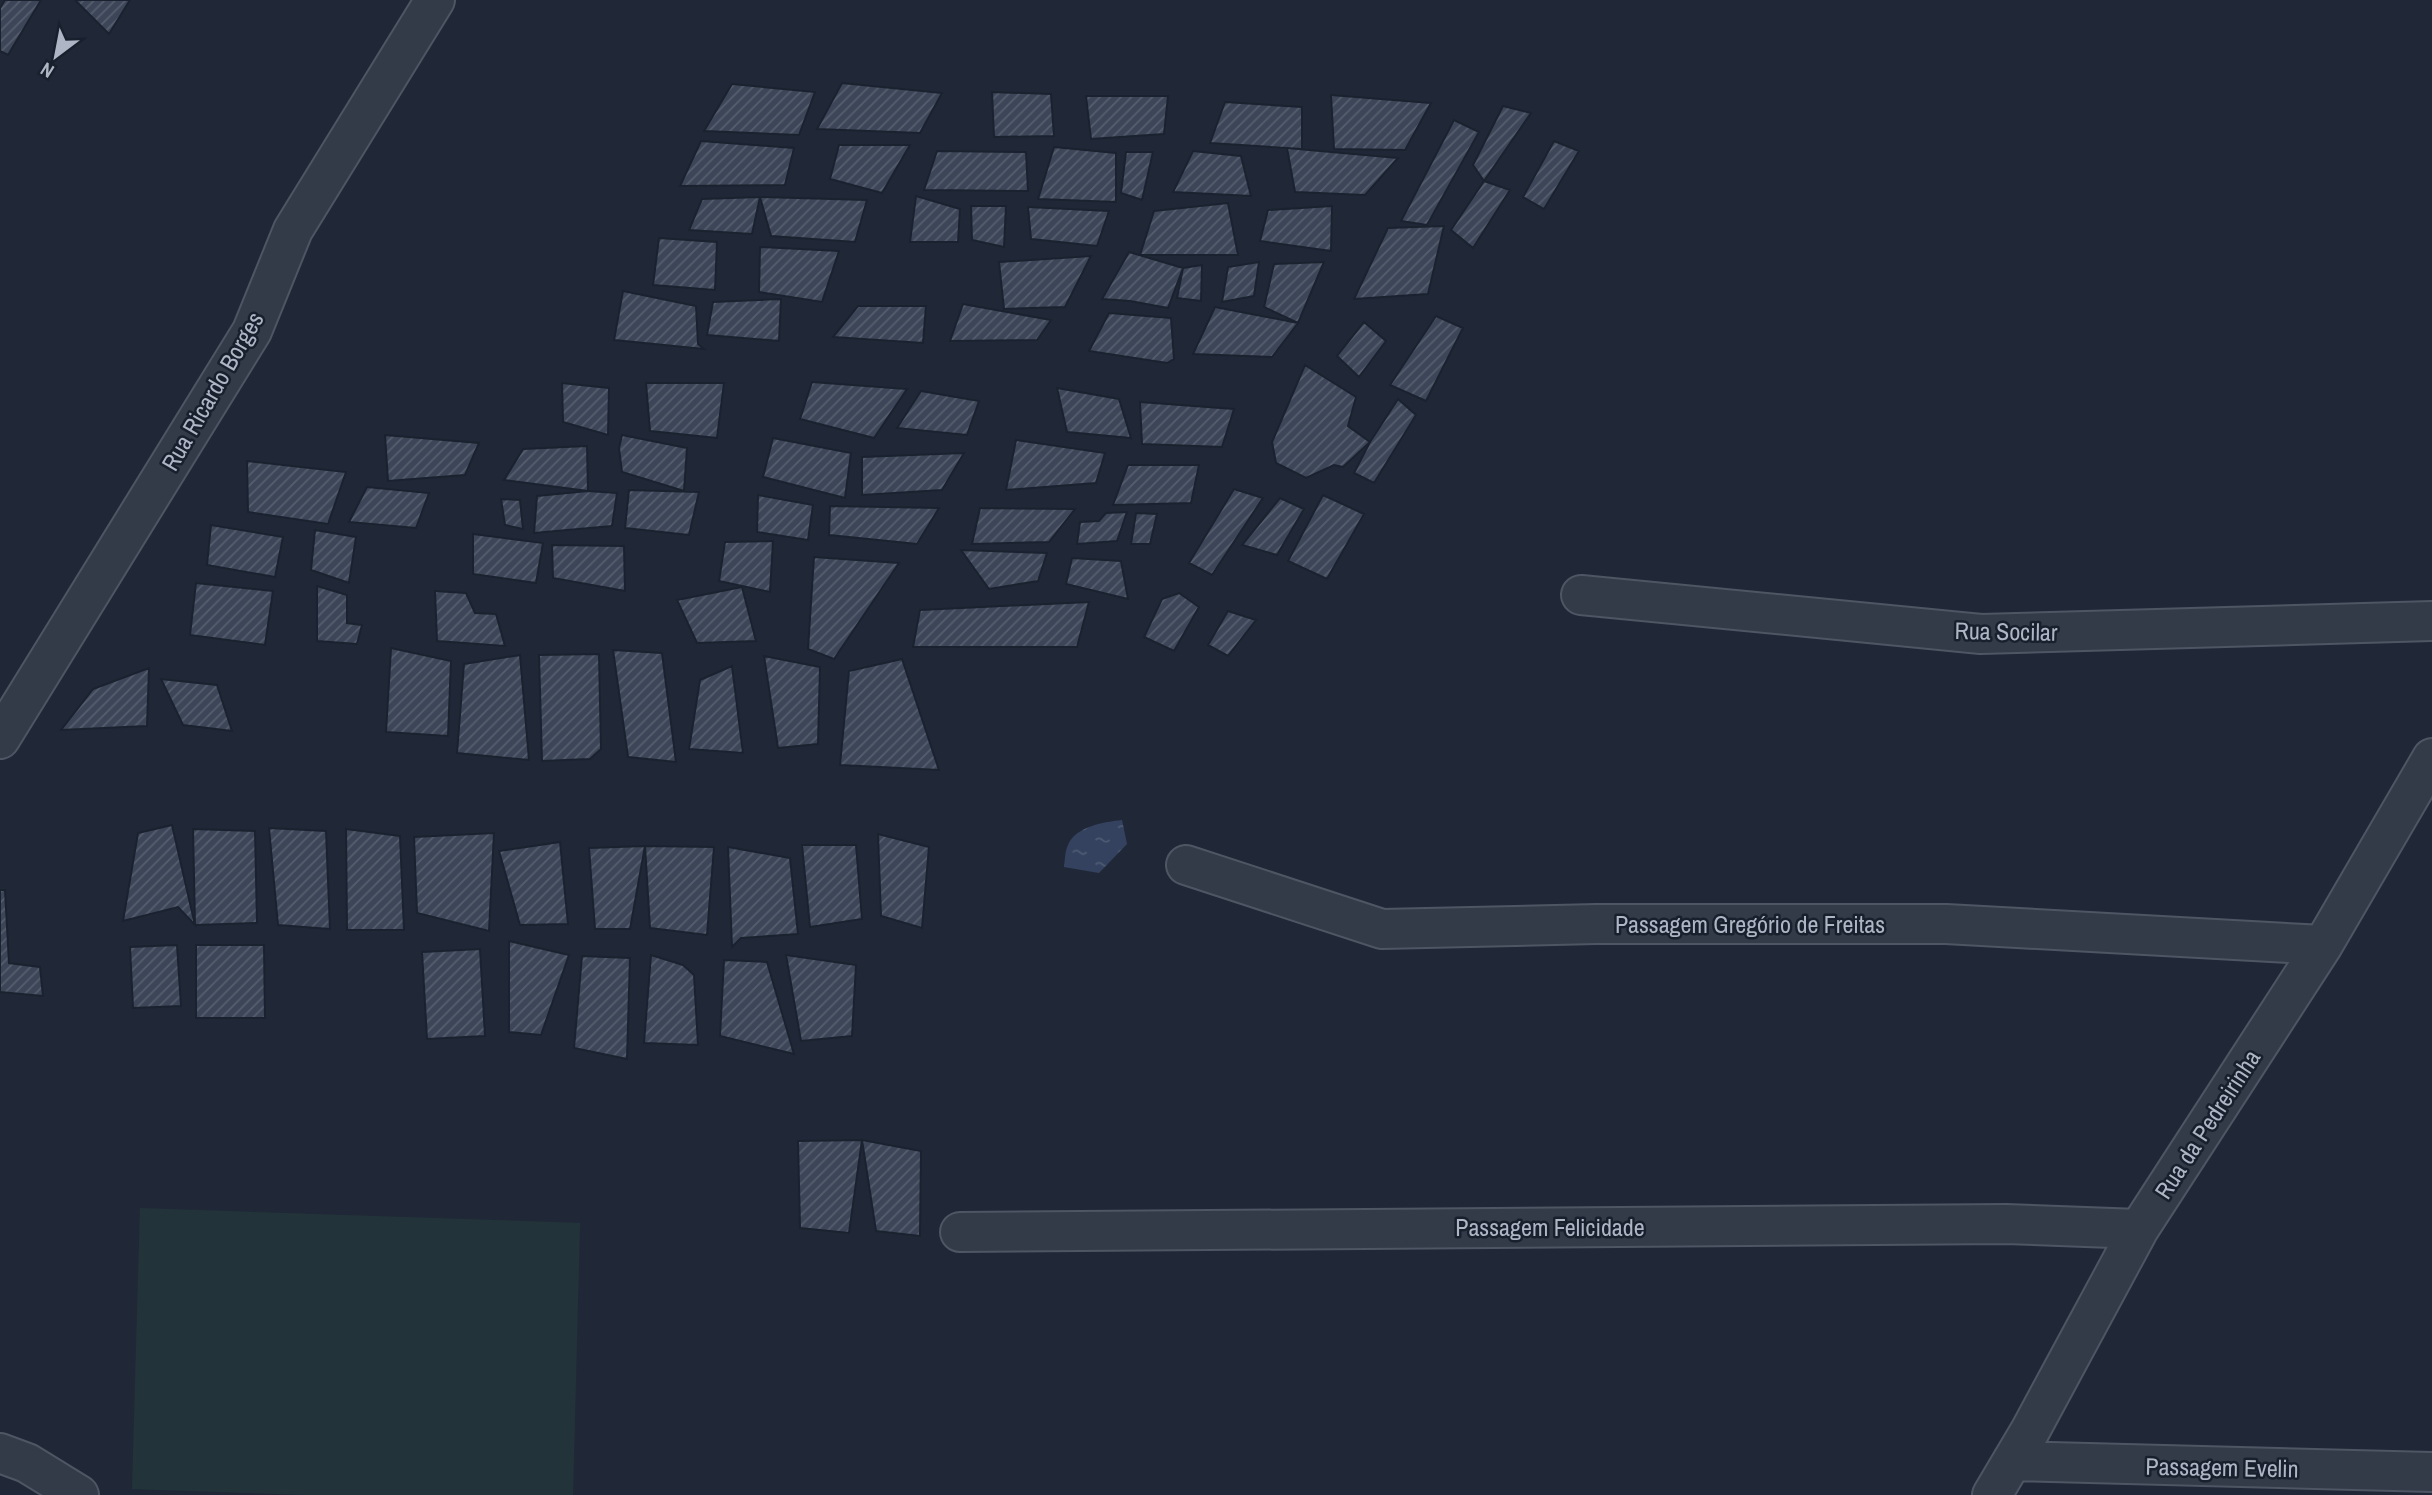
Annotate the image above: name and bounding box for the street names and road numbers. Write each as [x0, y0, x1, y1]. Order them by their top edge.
street label: Rua Ricardo Borges [154, 306, 270, 476]
street label: Rua Socilar [1954, 614, 2058, 648]
street label: Passagem Gregório de Freitas [1615, 908, 1885, 940]
street label: Rua da Pedreirinha [2147, 1043, 2267, 1205]
street label: Passagem Felicidade [1455, 1211, 1645, 1243]
street label: Passagem Evelin [2145, 1450, 2299, 1484]

